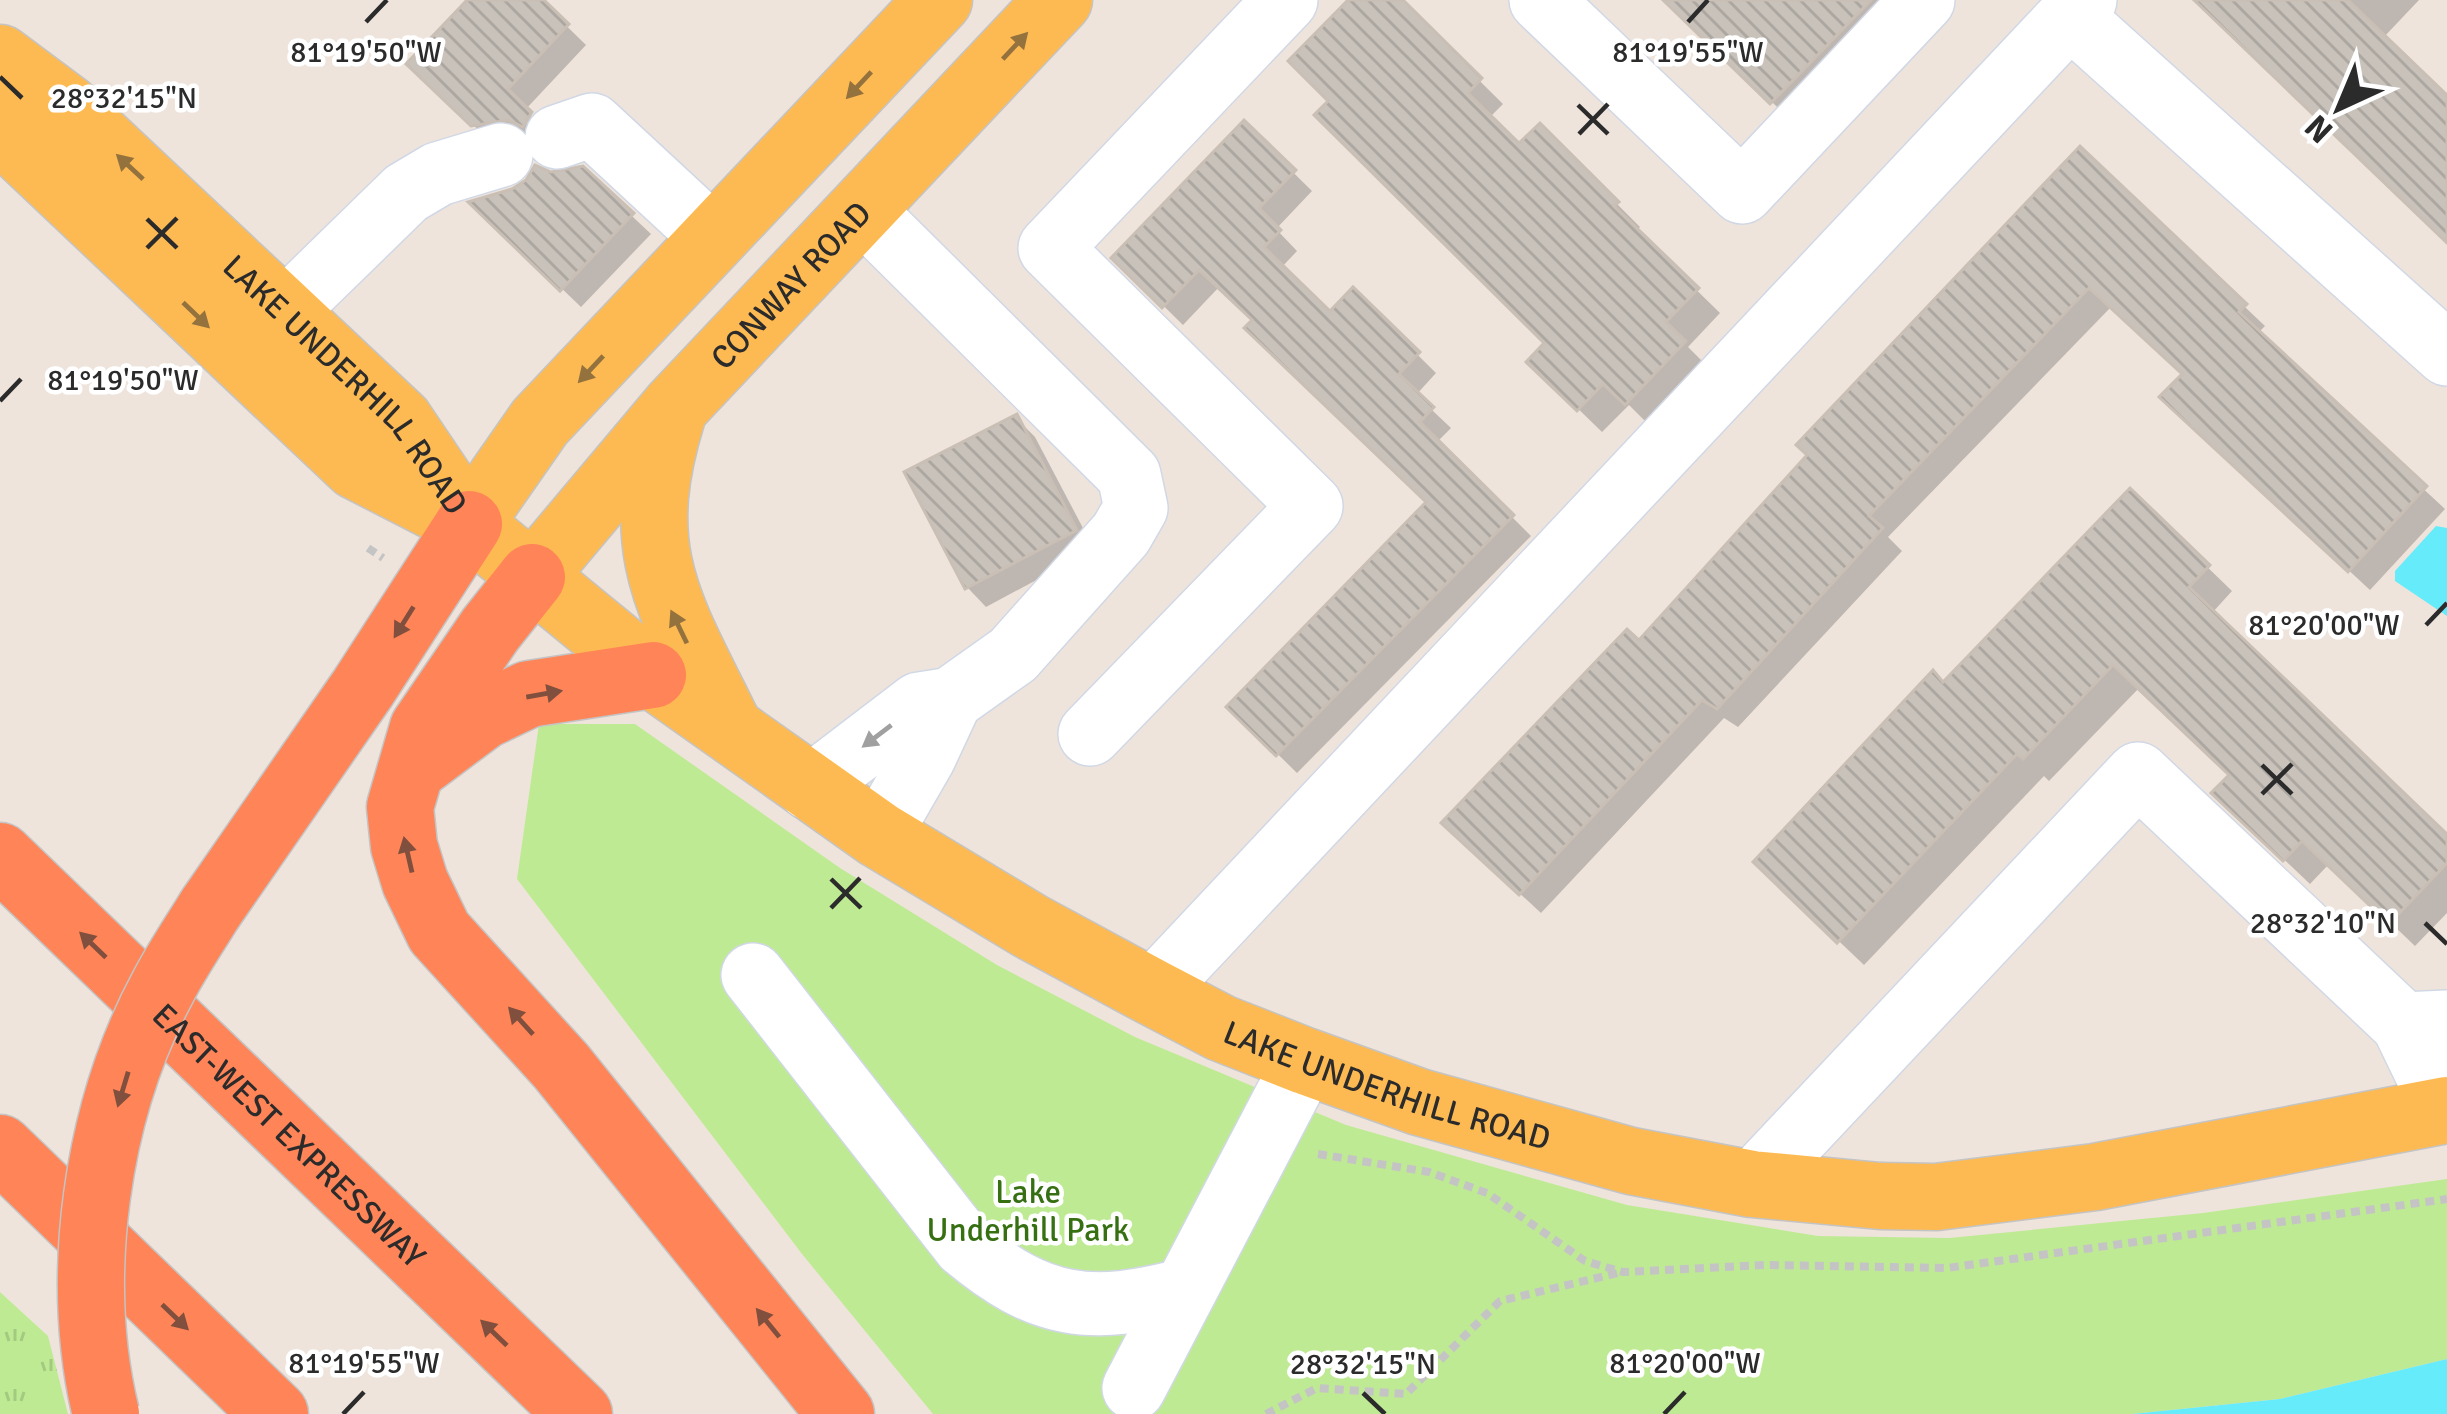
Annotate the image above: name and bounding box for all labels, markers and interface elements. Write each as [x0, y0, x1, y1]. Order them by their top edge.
one-way arrow [1000, 32, 1028, 61]
text: 81°19'50"W [290, 34, 442, 71]
text: 81°19'55"W [1612, 34, 1764, 71]
north arrow [2279, 48, 2399, 168]
one-way arrow [845, 70, 873, 99]
text: 28°32'15"N [51, 80, 197, 117]
text: N [2297, 106, 2342, 151]
one-way arrow [116, 154, 145, 182]
street label: CONWAY ROAD [702, 193, 880, 378]
street label: LAKE UNDERHILL ROAD [214, 246, 476, 523]
one-way arrow [181, 301, 210, 328]
one-way arrow [577, 354, 605, 383]
text: 81°19'50"W [47, 362, 199, 399]
one-way arrow [394, 606, 416, 638]
text: 81°20'00"W [2248, 607, 2400, 644]
one-way arrow [670, 610, 690, 644]
one-way arrow [525, 684, 563, 702]
one-way arrow [861, 723, 893, 748]
one-way arrow [398, 836, 417, 873]
text: 28°32'10"N [2250, 905, 2396, 942]
one-way arrow [79, 932, 108, 960]
street label: EAST-WEST EXPRESSWAY [143, 995, 434, 1277]
one-way arrow [508, 1007, 535, 1036]
street label: LAKE UNDERHILL ROAD [1217, 1012, 1555, 1160]
one-way arrow [113, 1071, 131, 1108]
park label: Lake Underhill Park [927, 1172, 1129, 1251]
one-way arrow [160, 1302, 189, 1330]
one-way arrow [756, 1307, 781, 1338]
one-way arrow [480, 1319, 509, 1347]
text: 81°19'55"W [288, 1345, 440, 1382]
text: 81°20'00"W [1609, 1345, 1761, 1382]
text: 28°32'15"N [1290, 1346, 1436, 1383]

